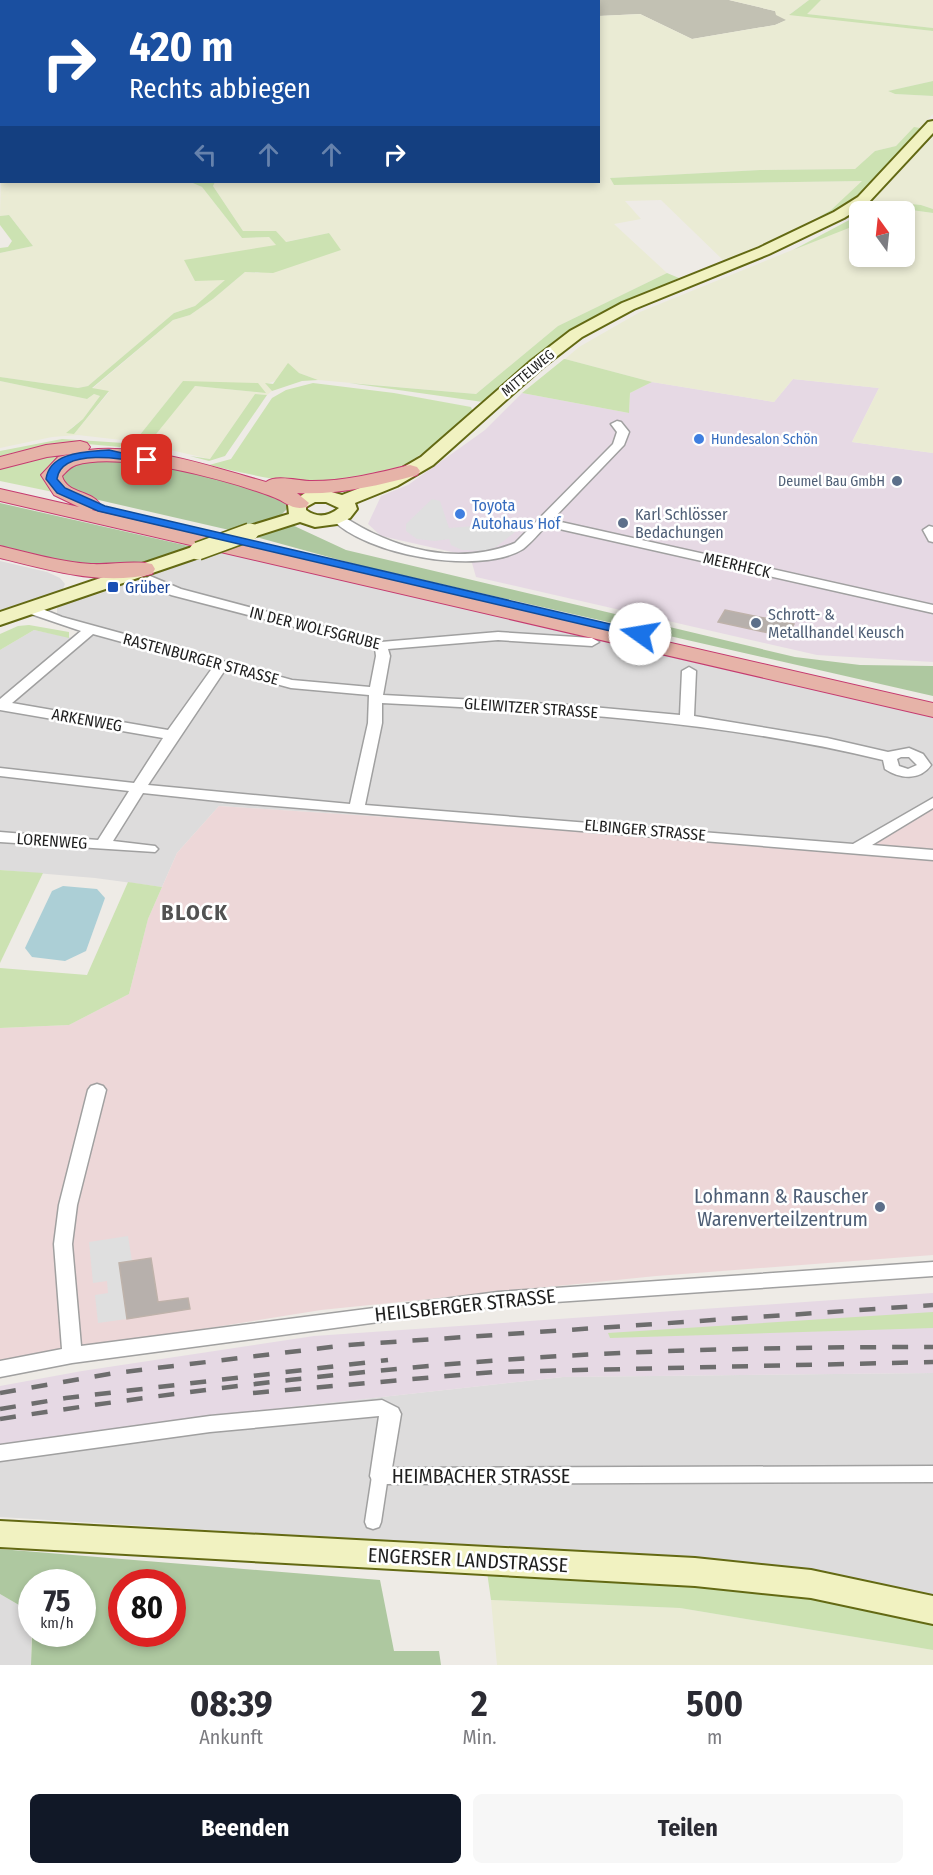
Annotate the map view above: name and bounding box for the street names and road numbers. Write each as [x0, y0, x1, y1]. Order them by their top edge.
street label: MITTELWEG [498, 346, 558, 400]
street label: MEERHECK [701, 548, 773, 582]
street label: IN DER WOLFSGRUBE [248, 603, 382, 653]
street label: RASTENBURGER STRASSE [121, 629, 281, 689]
street label: GLEIWITZER STRASSE [463, 694, 599, 722]
street label: ARKENWEG [50, 704, 124, 736]
street label: ELBINGER STRASSE [584, 815, 706, 845]
street label: LORENWEG [16, 829, 88, 853]
street label: HEILSBERGER STRASSE [373, 1284, 557, 1326]
street label: HEIMBACHER STRASSE [392, 1464, 570, 1488]
street label: ENGERSER LANDSTRASSE [367, 1543, 569, 1577]

